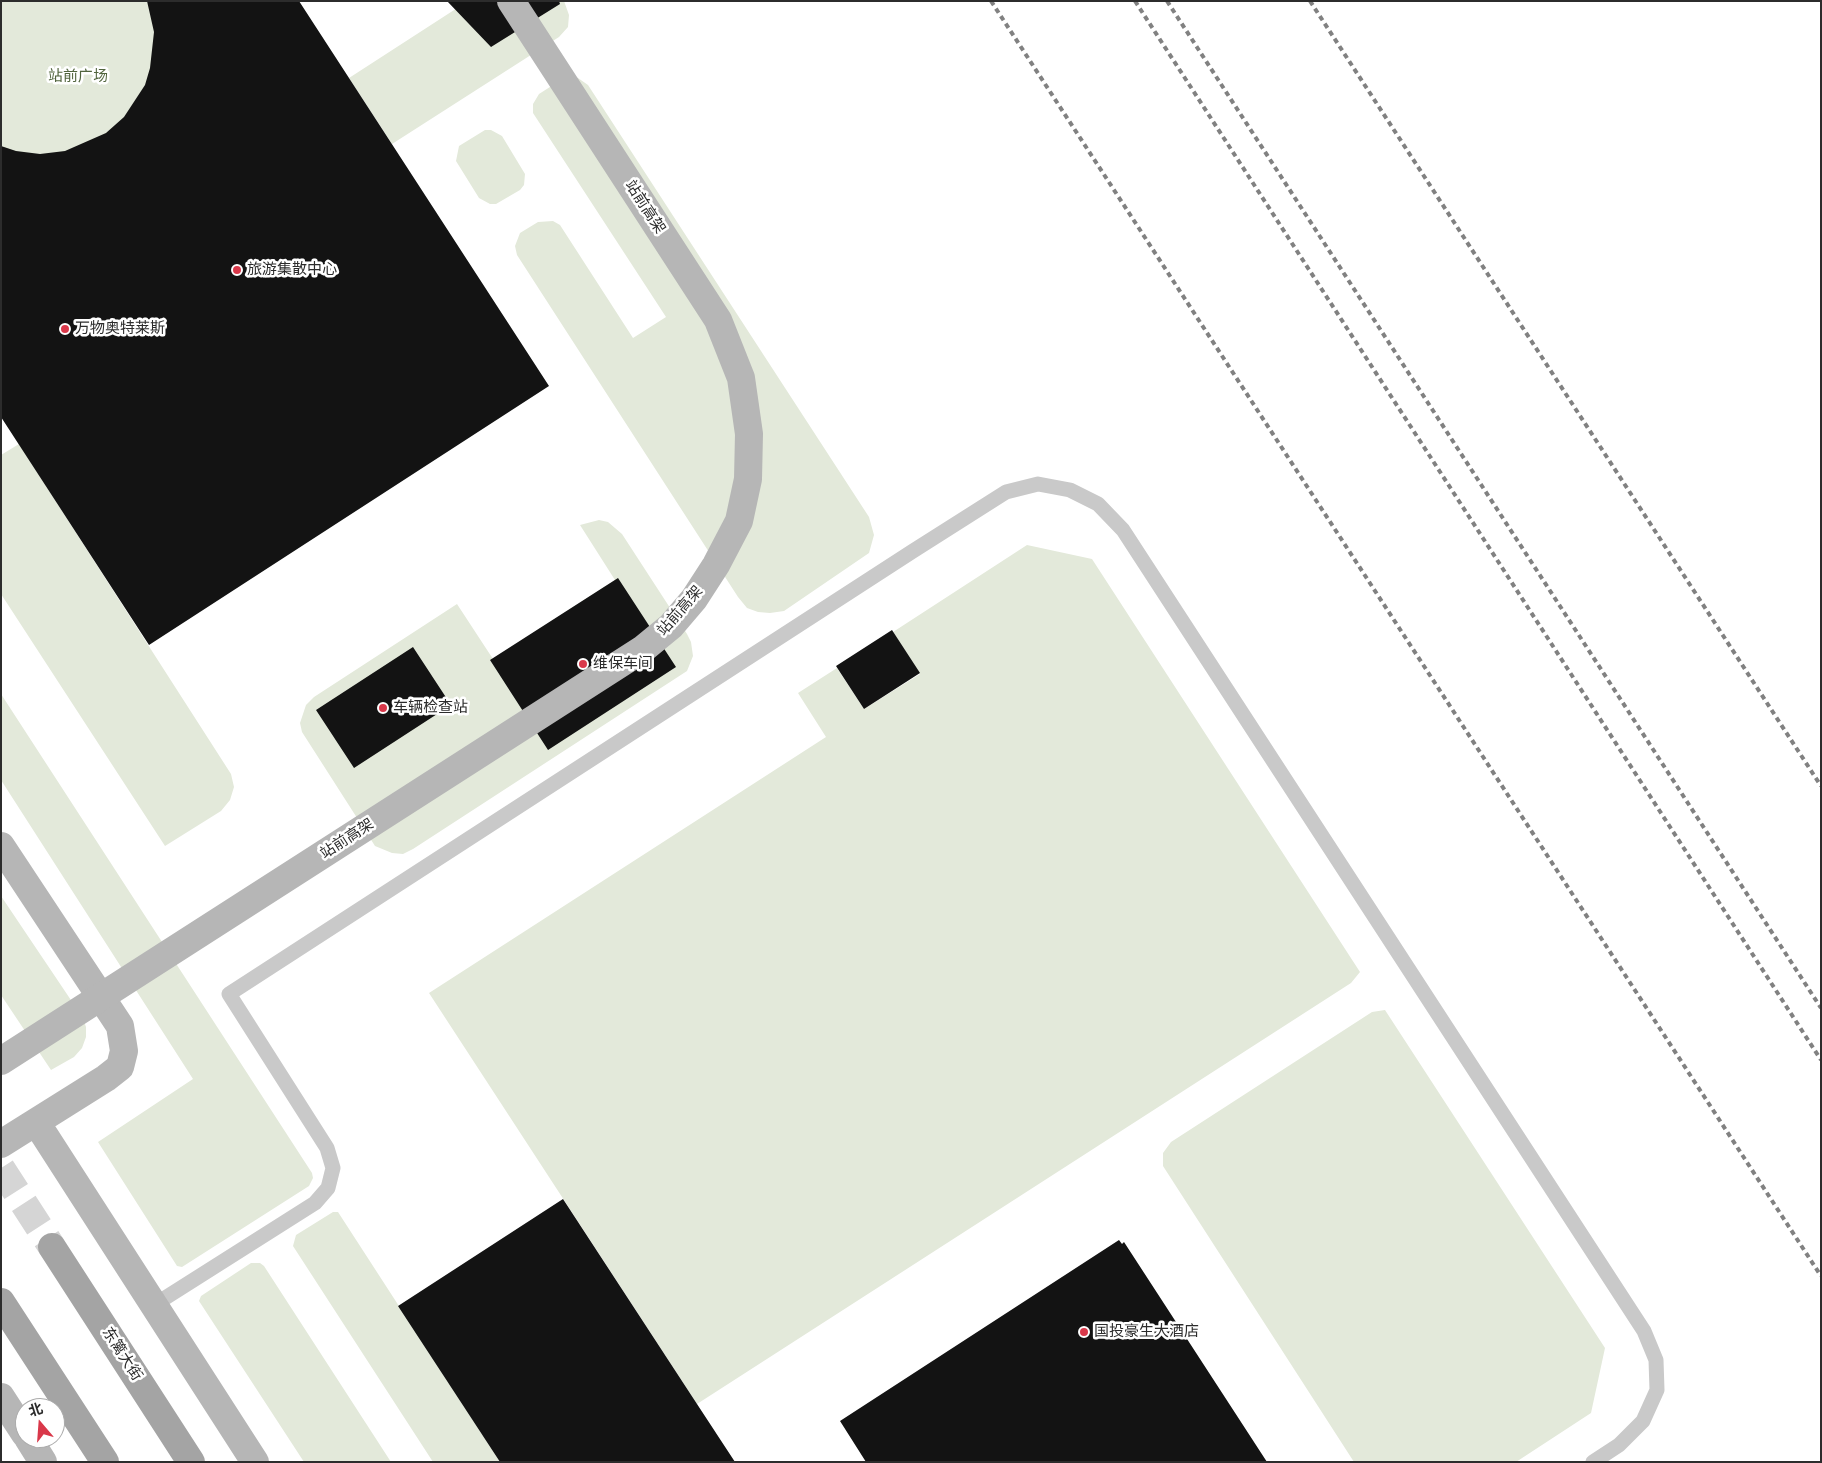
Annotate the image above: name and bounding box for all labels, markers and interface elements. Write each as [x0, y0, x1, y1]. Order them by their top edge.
park label: 站前广场 [48, 68, 108, 86]
street label: 站前高架 [621, 177, 669, 237]
place label: 旅游集散中心 [247, 261, 337, 279]
marker: 旅游集散中心 [231, 264, 243, 276]
place label: 万物奥特莱斯 [75, 320, 165, 338]
marker: 万物奥特莱斯 [59, 323, 71, 335]
street label: 站前高架 [654, 582, 706, 640]
place label: 维保车间 [593, 655, 653, 673]
marker: 维保车间 [577, 658, 589, 670]
place label: 车辆检查站 [393, 699, 468, 717]
marker: 车辆检查站 [377, 702, 389, 714]
street label: 站前高架 [317, 815, 377, 863]
place label: 国投豪生大酒店 [1094, 1323, 1199, 1341]
street label: 东篱大街 [98, 1324, 146, 1384]
marker: 国投豪生大酒店 [1078, 1326, 1090, 1338]
north arrow [15, 1398, 65, 1448]
text: 北 [26, 1399, 45, 1420]

